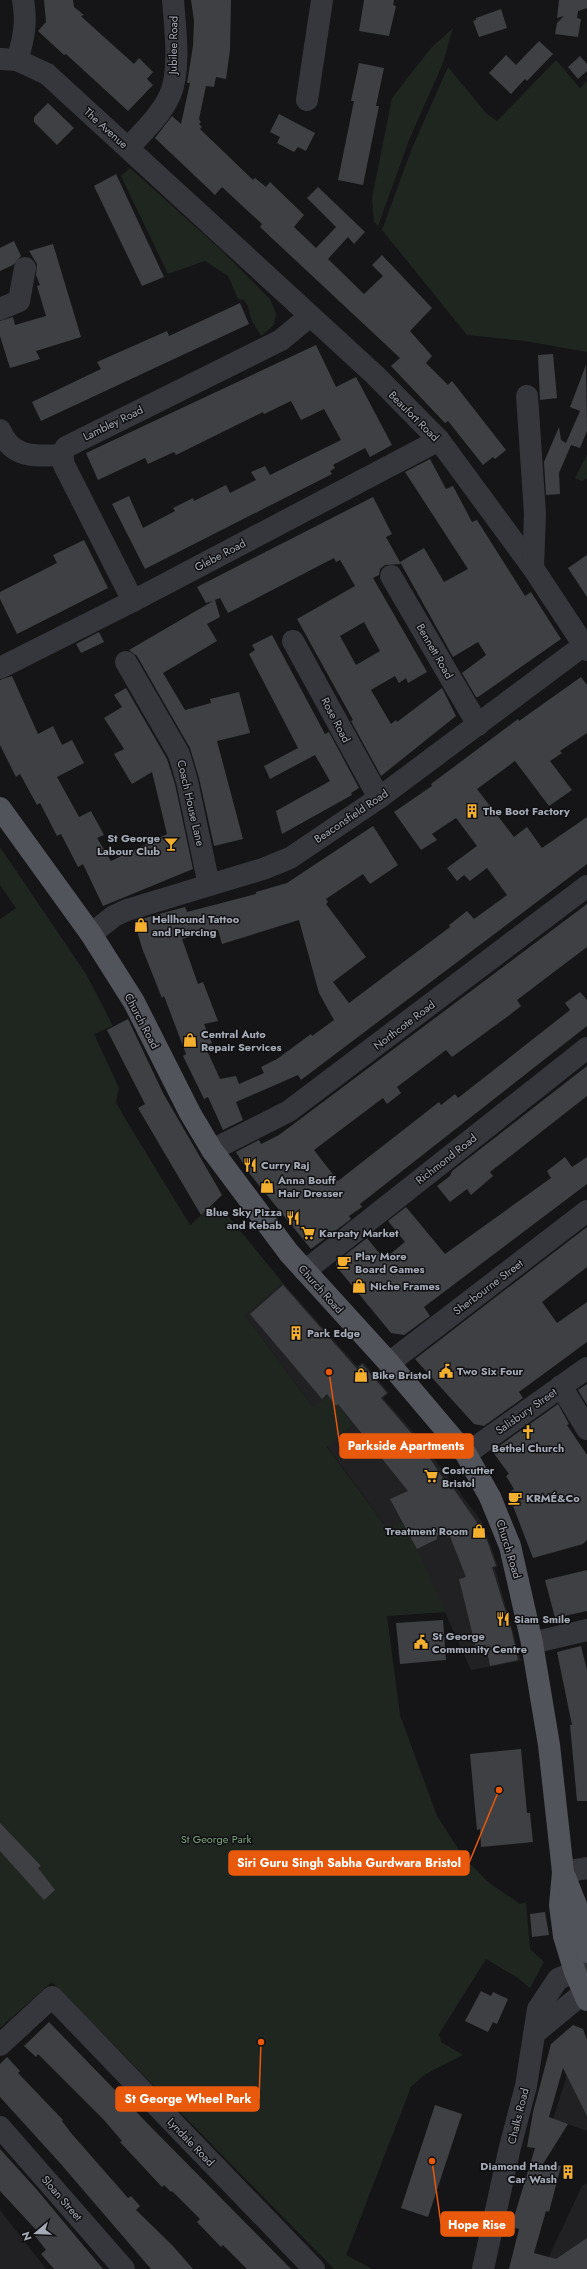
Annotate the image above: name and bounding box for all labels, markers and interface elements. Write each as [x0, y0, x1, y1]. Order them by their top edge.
street label: Jubilee Road [164, 16, 182, 76]
street label: The Avenue [81, 104, 132, 152]
street label: Beaufort Road [385, 387, 443, 445]
street label: Lambley Road [80, 402, 146, 444]
street label: Glebe Road [192, 535, 248, 575]
street label: Bennett Road [413, 620, 457, 682]
street label: Rose Road [317, 694, 355, 746]
street label: Coach House Lane [173, 758, 209, 848]
street label: Beaconsfield Road [311, 785, 391, 847]
building icon: The Boot Factory [464, 803, 480, 819]
place label: The Boot Factory [483, 803, 570, 819]
place label: St George Labour Club [97, 830, 160, 859]
bar icon: St George Labour Club [163, 836, 179, 852]
place label: Hellhound Tattoo and Piercing [152, 911, 240, 940]
shop icon: Hellhound Tattoo and Piercing [133, 917, 149, 933]
street label: Church Road [121, 990, 163, 1052]
street label: Northcote Road [370, 997, 438, 1053]
place label: Central Auto Repair Services [201, 1026, 282, 1055]
shop icon: Central Auto Repair Services [182, 1032, 198, 1048]
street label: Richmond Road [412, 1130, 480, 1188]
restaurant icon: Curry Raj [242, 1157, 258, 1173]
place label: Curry Raj [261, 1157, 309, 1173]
place label: Anna Bouff Hair Dresser [277, 1172, 343, 1201]
shop icon: Anna Bouff Hair Dresser [259, 1178, 275, 1194]
place label: Blue Sky Pizza and Kebab [206, 1204, 282, 1233]
restaurant icon: Blue Sky Pizza and Kebab [285, 1210, 301, 1226]
supermarket icon: Karpaty Market [300, 1225, 316, 1241]
place label: Karpaty Market [319, 1225, 399, 1241]
place label: Play More Board Games [355, 1248, 425, 1277]
cafe icon: Play More Board Games [336, 1254, 352, 1270]
street label: Sherbourne Street [450, 1255, 527, 1319]
street label: Church Road [295, 1261, 347, 1317]
shop icon: Niche Frames [351, 1278, 367, 1294]
place label: Niche Frames [370, 1278, 440, 1294]
building icon: Park Edge [288, 1325, 304, 1341]
place label: Park Edge [307, 1325, 360, 1341]
public building icon: Two Six Four [438, 1363, 454, 1379]
place label: Two Six Four [457, 1363, 523, 1379]
shop icon: Bike Bristol [353, 1367, 369, 1383]
place label: Bike Bristol [372, 1367, 431, 1383]
street label: Salisbury Street [492, 1384, 560, 1438]
church icon: Bethel Church [520, 1424, 536, 1440]
callout: Parkside Apartments [340, 1434, 473, 1458]
text: Parkside Apartments [348, 1437, 465, 1455]
place label: Bethel Church [492, 1440, 564, 1456]
place label: Costcutter Bristol [442, 1462, 495, 1491]
supermarket icon: Costcutter Bristol [423, 1468, 439, 1484]
cafe icon: KRMÉ&Co [507, 1490, 523, 1506]
place label: KRMÉ&Co [526, 1490, 580, 1506]
street label: Church Road [492, 1518, 526, 1580]
place label: Treatment Room [385, 1523, 468, 1539]
shop icon: Treatment Room [471, 1523, 487, 1539]
restaurant icon: Siam Smile [495, 1611, 511, 1627]
place label: Siam Smile [514, 1611, 570, 1627]
place label: St George Community Centre [432, 1628, 527, 1657]
public building icon: St George Community Centre [413, 1634, 429, 1650]
park label: St George Park [181, 1831, 251, 1847]
callout: Siri Guru Singh Sabha Gurdwara Bristol [229, 1851, 469, 1875]
text: Siri Guru Singh Sabha Gurdwara Bristol [237, 1854, 461, 1872]
street label: Chalks Road [503, 2086, 533, 2146]
callout: St George Wheel Park [116, 2087, 259, 2111]
text: St George Wheel Park [125, 2090, 251, 2108]
street label: Lyndale Road [164, 2114, 218, 2170]
place label: Diamond Hand Car Wash [480, 2158, 557, 2187]
building icon: Diamond Hand Car Wash [560, 2164, 576, 2180]
street label: Sloan Street [38, 2172, 86, 2224]
callout: Hope Rise [441, 2212, 514, 2236]
north arrow [16, 2213, 56, 2253]
text: Hope Rise [448, 2216, 506, 2234]
text: N [18, 2230, 36, 2243]

